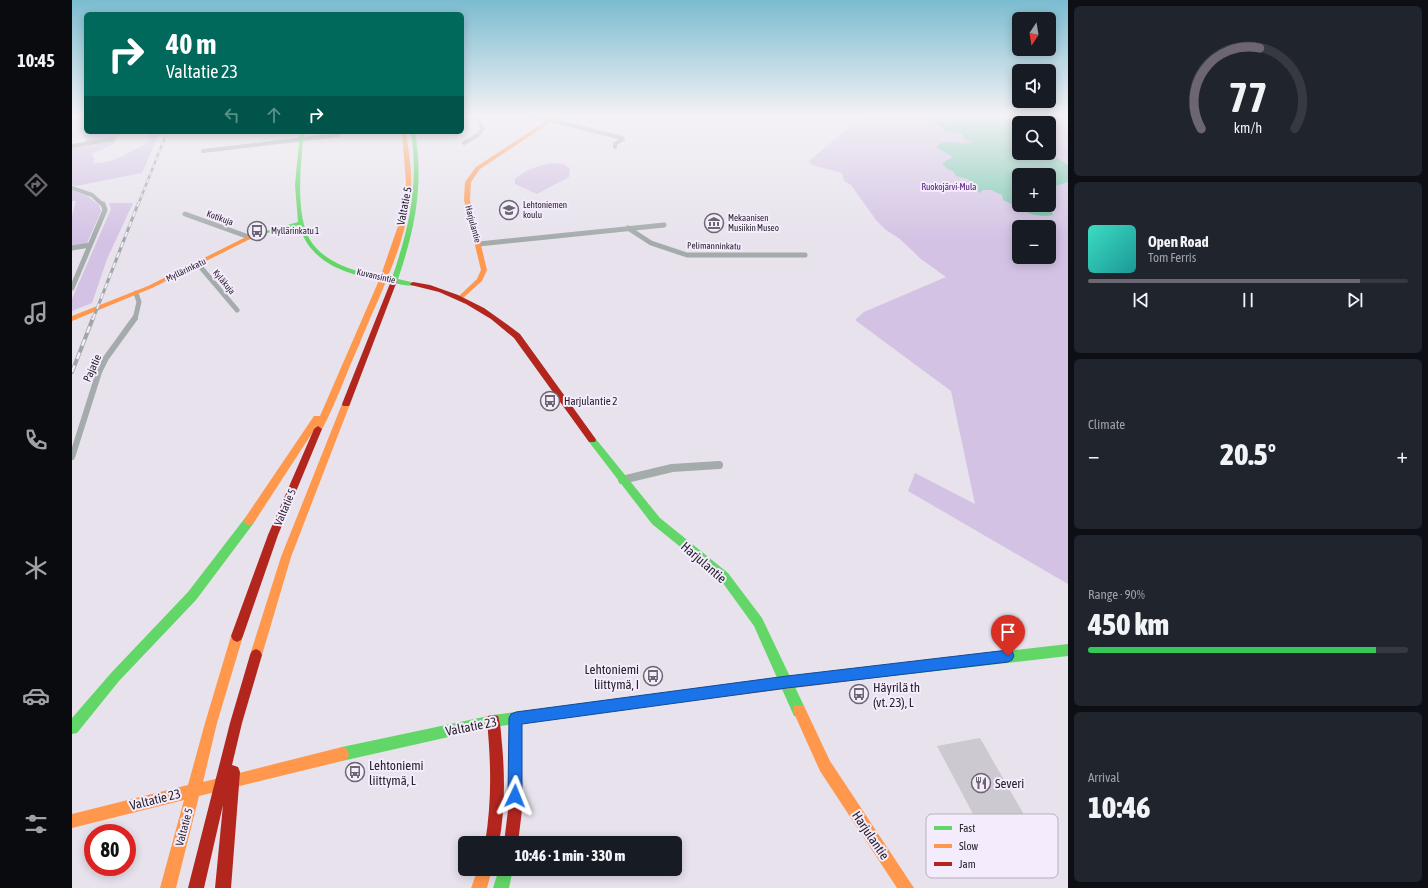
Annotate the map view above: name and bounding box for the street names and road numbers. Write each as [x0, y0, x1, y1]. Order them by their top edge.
street label: Valtatie 5 [394, 186, 414, 226]
street label: Harjulantie [463, 204, 483, 244]
street label: Kotikuja [205, 209, 235, 227]
street label: Pelimanninkatu [687, 241, 741, 251]
street label: Myllärinkatu [165, 256, 207, 284]
street label: Kuvansintie [356, 267, 396, 285]
street label: Kyläkuja [211, 268, 237, 296]
street label: Pajatie [81, 352, 103, 384]
street label: Valtatie 5 [272, 487, 298, 527]
street label: Harjulantie [678, 539, 729, 586]
street label: Valtatie 23 [444, 714, 498, 739]
street label: Valtatie 23 [128, 786, 182, 813]
street label: Valtatie 5 [173, 807, 195, 847]
street label: Harjulantie [849, 808, 892, 862]

